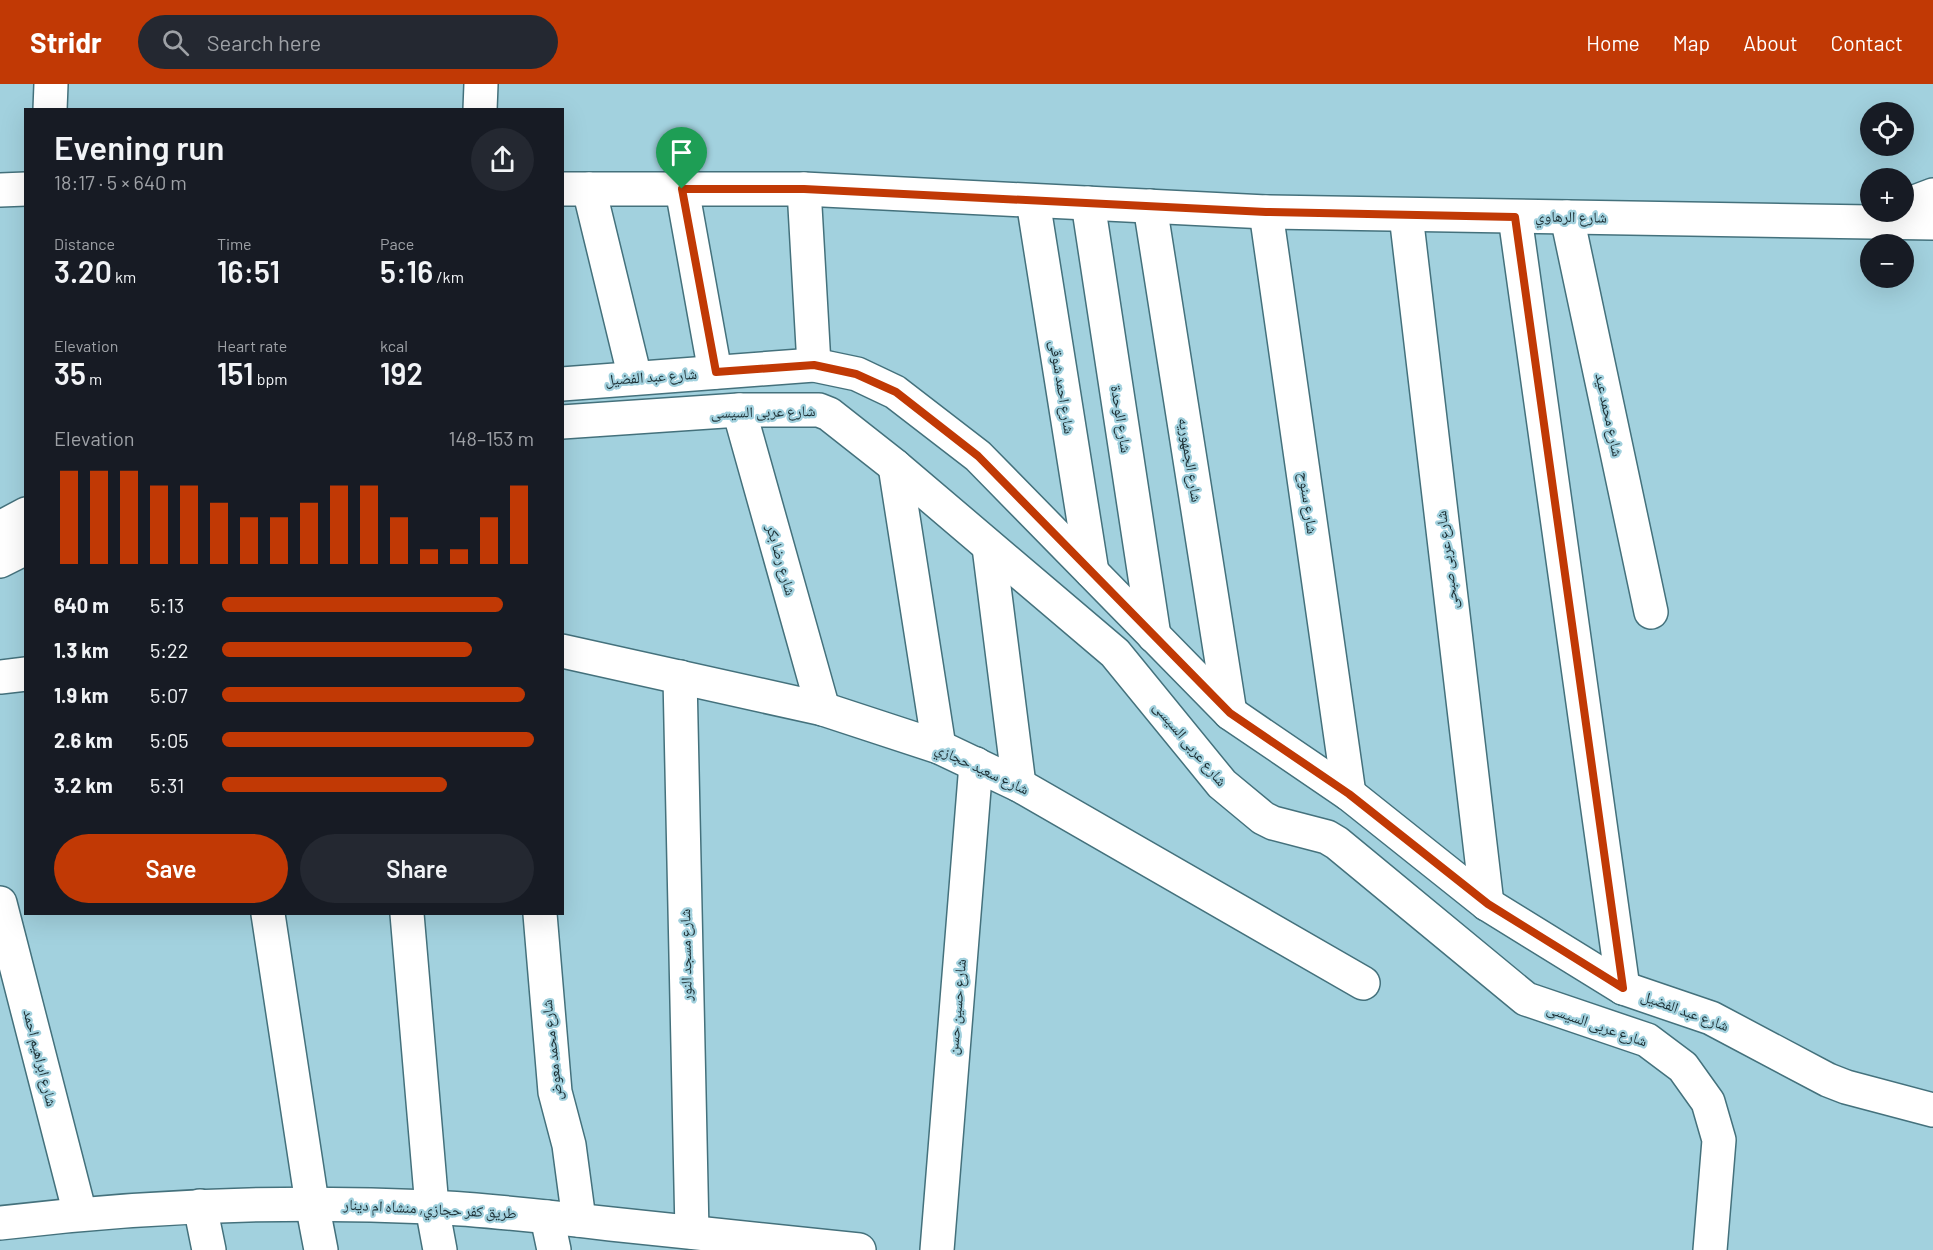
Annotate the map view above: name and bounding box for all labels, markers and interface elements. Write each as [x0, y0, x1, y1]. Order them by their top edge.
search box [138, 15, 558, 69]
text: Stridr [30, 25, 102, 59]
icon: search [159, 26, 192, 59]
text: Search here [207, 29, 321, 55]
text: Home [1586, 30, 1640, 55]
text: Map [1673, 30, 1710, 55]
text: About [1743, 30, 1798, 55]
text: Contact [1831, 30, 1903, 55]
map controls [1860, 102, 1914, 288]
button: locate [1860, 102, 1914, 156]
text: Evening run [54, 127, 224, 167]
pin [656, 127, 707, 189]
button: share [471, 128, 534, 191]
icon: arrive [665, 136, 698, 169]
button: + [1860, 168, 1914, 222]
text: 18:17 · 5 × 640 m [54, 170, 187, 194]
street label: شارع الرهاوي [1535, 206, 1607, 229]
text: Distance [54, 234, 115, 253]
text: Time [217, 234, 252, 253]
text: Pace [380, 234, 414, 253]
button: − [1860, 234, 1914, 288]
text: 3.20 [54, 253, 112, 289]
text: 16:51 [217, 253, 280, 289]
text: 5:16 [380, 253, 433, 289]
text: km [112, 267, 136, 286]
text: /km [433, 267, 464, 286]
text: Elevation [54, 336, 118, 355]
text: Heart rate [217, 336, 287, 355]
text: kcal [380, 336, 408, 355]
street label: شارع احمد شوقى [1045, 339, 1079, 435]
text: 35 [54, 355, 86, 391]
text: 151 [217, 355, 254, 391]
text: 192 [380, 355, 423, 391]
street label: شارع عبد الفضيل [604, 364, 698, 390]
text: m [86, 369, 102, 388]
text: bpm [254, 369, 288, 388]
street label: شارع محمد عيد [1590, 371, 1628, 459]
street label: شارع الوحدة [1106, 384, 1136, 454]
street label: شارع عربى السيسى [710, 401, 816, 423]
street label: شارع الجمهوريه [1173, 417, 1207, 504]
text: Elevation [54, 426, 135, 450]
text: 148–153 m [448, 426, 534, 450]
street label: شارع سنوح [1294, 471, 1322, 535]
street label: شارع عربى صبحى [1431, 509, 1463, 610]
street label: شارع رضا بكر [761, 521, 801, 598]
text: 640 m [54, 593, 109, 617]
text: 5:13 [150, 593, 184, 617]
text: 1.3 km [54, 638, 109, 662]
text: 5:22 [150, 638, 189, 662]
text: 1.9 km [54, 683, 108, 707]
text: 5:07 [150, 683, 188, 707]
street label: شارع عربى السيسى [1149, 697, 1231, 791]
text: 2.6 km [54, 728, 113, 752]
text: 5:05 [150, 728, 189, 752]
street label: شارع سعيد حجازي [931, 738, 1032, 801]
text: 3.2 km [54, 773, 113, 797]
text: 5:31 [150, 773, 184, 797]
button: Save [54, 834, 288, 903]
button: Share [300, 834, 534, 903]
street label: شارع مسجد النور [675, 909, 697, 1002]
street label: شارع حسين حسن [943, 958, 971, 1056]
street label: شارع عبد الفضيل [1638, 986, 1732, 1036]
street label: شارع عربى السيسى [1544, 998, 1650, 1052]
street label: شارع محمد معوض [537, 999, 567, 1101]
street label: شارع ابراهيم احمد [18, 1007, 62, 1109]
street label: طريق كفر حجازي, منشاه ام دينار [342, 1194, 517, 1225]

